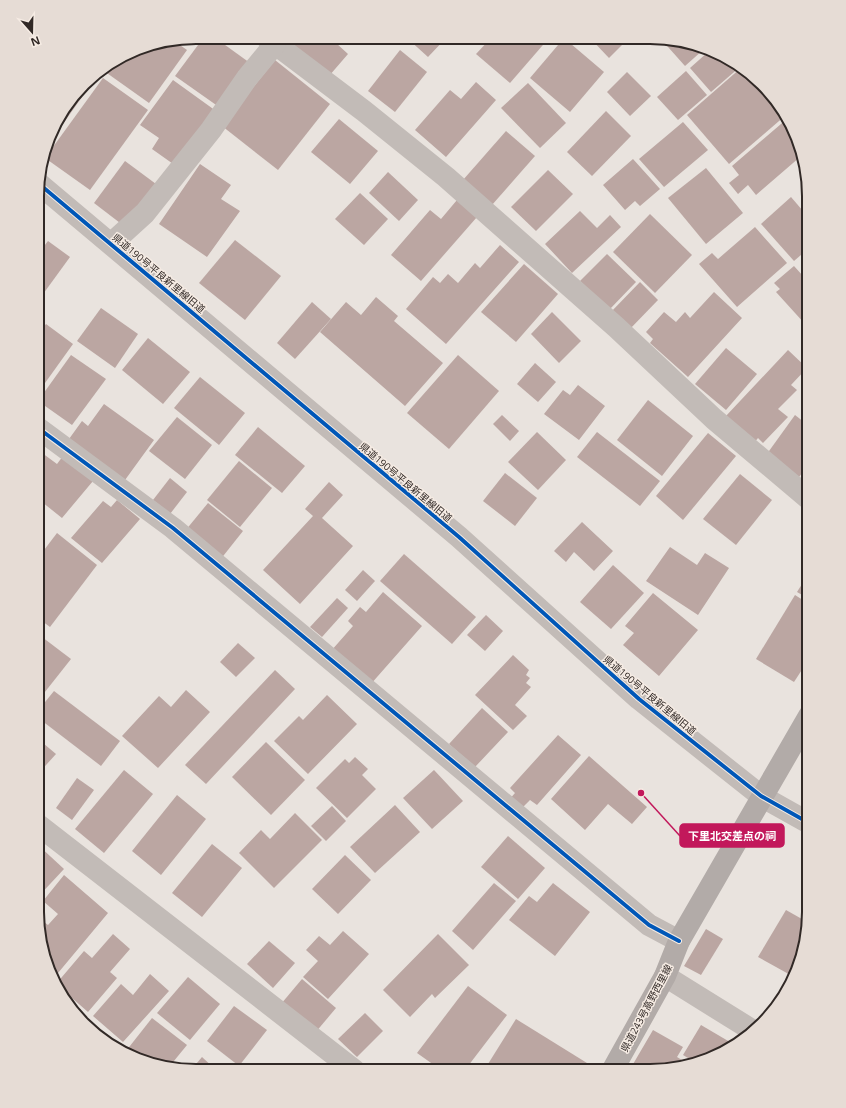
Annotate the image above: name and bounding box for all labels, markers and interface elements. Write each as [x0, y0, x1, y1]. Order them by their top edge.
north arrow [12, 12, 52, 52]
text: N [29, 33, 42, 50]
street label: 県道190号平良新里線旧道 [110, 230, 208, 316]
street label: 県道190号平良新里線旧道 [357, 439, 455, 525]
street label: 県道190号平良新里線旧道 [601, 652, 699, 738]
callout: 下里北交差点の祠 [680, 824, 784, 847]
text: 下里北交差点の祠 [688, 828, 776, 843]
street label: 県道243号高野西里線 [617, 962, 675, 1054]

